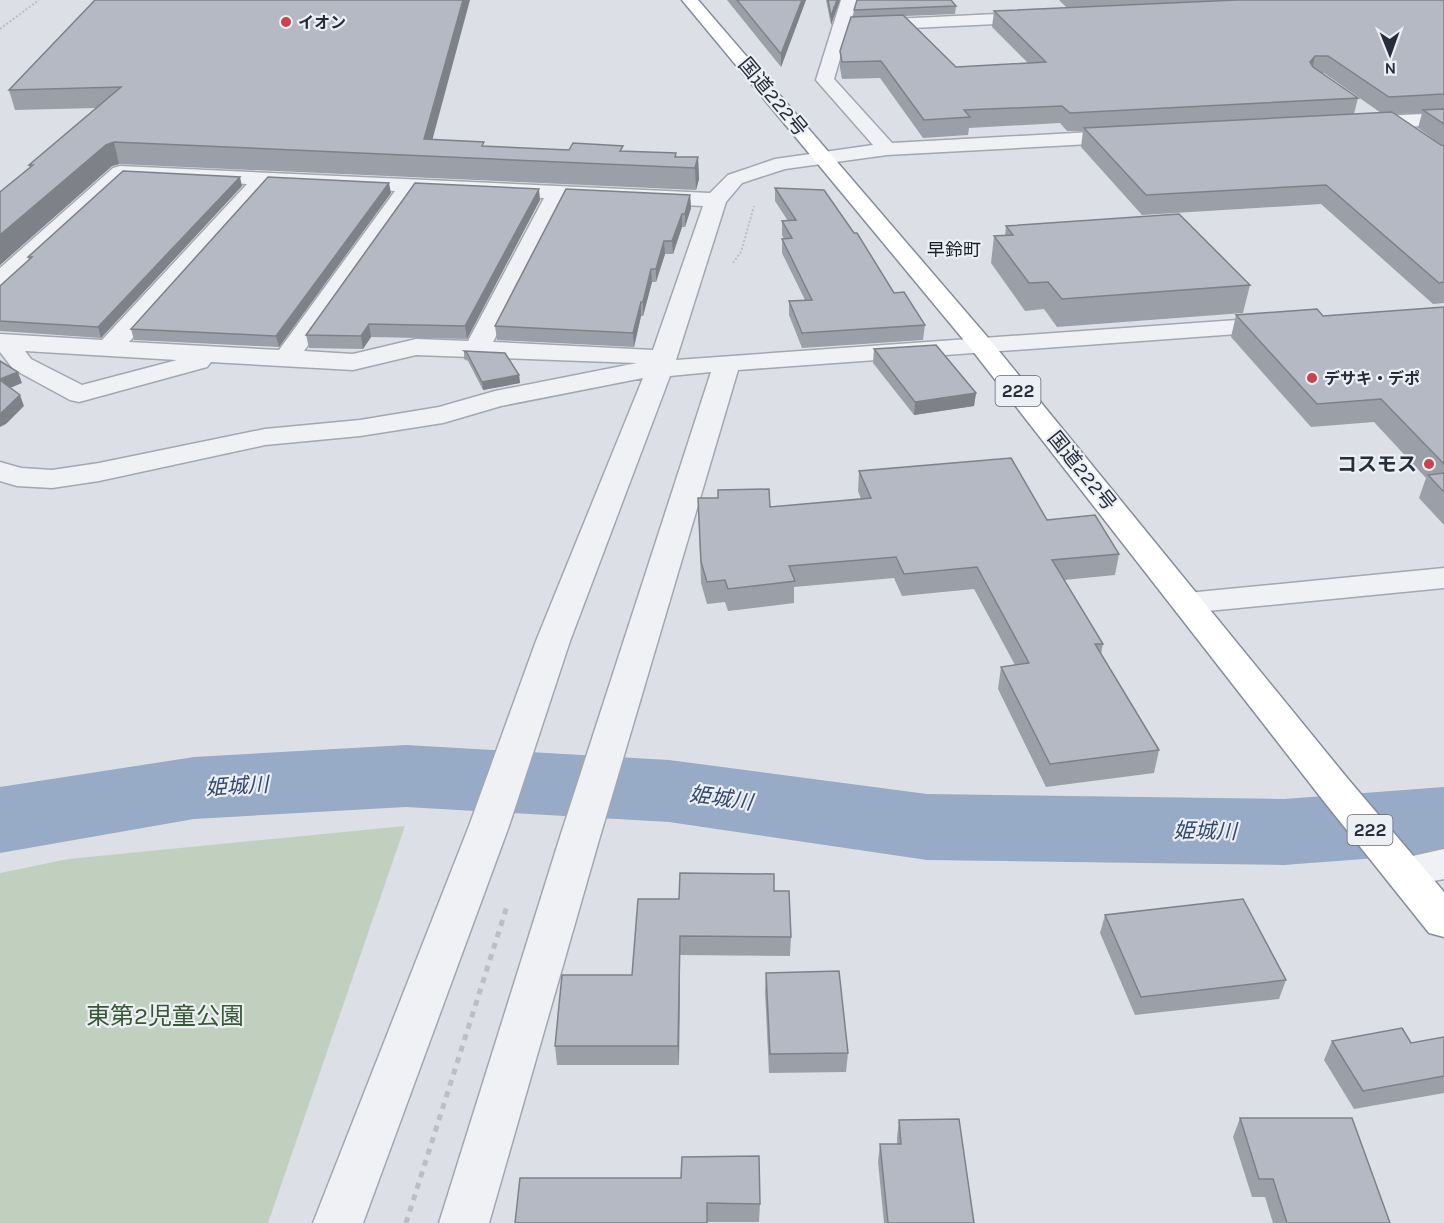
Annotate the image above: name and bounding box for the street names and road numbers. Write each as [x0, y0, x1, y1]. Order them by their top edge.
street label: 国道222号 [734, 53, 812, 141]
road number: 222 [996, 376, 1040, 406]
street label: 国道222号 [1043, 427, 1121, 515]
road number: 222 [1348, 815, 1392, 845]

